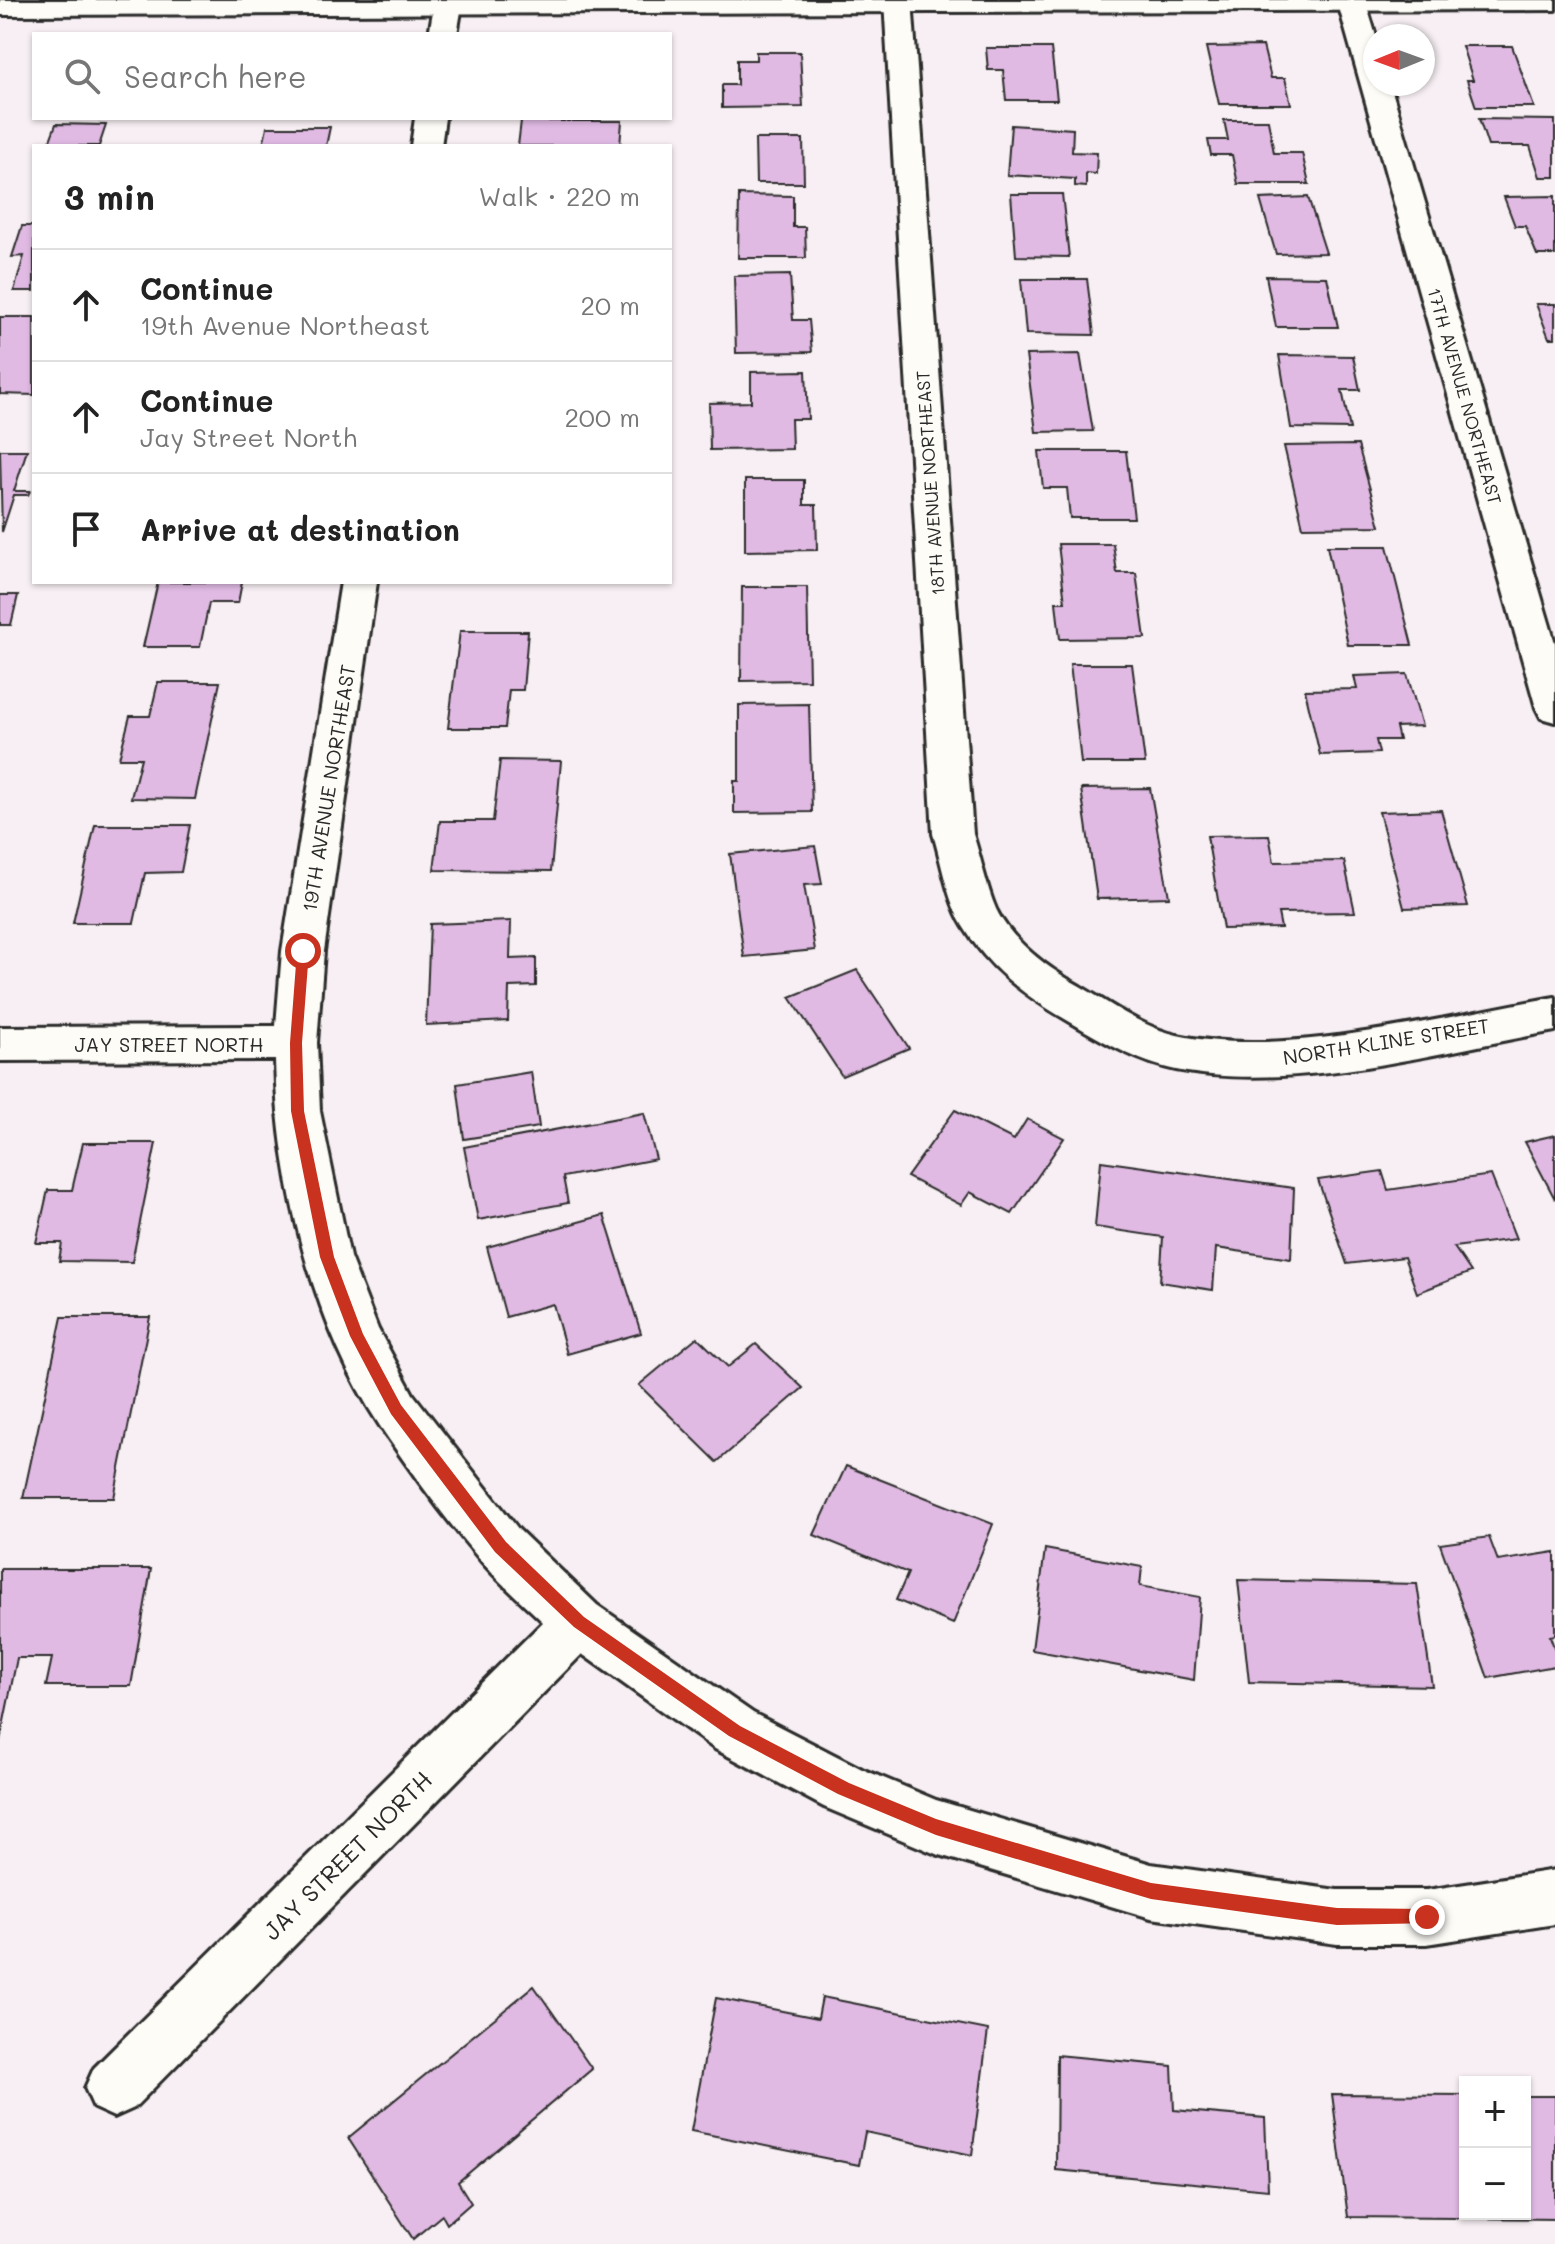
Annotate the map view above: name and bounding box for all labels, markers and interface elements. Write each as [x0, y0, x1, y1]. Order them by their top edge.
north arrow [1363, 24, 1435, 96]
search box [32, 32, 672, 120]
icon: search [60, 54, 104, 98]
text: Search here [124, 56, 307, 96]
text: 3 min [64, 174, 155, 219]
text: Walk · 220 m [479, 179, 640, 213]
text: Continue [140, 268, 273, 308]
icon: ahead [64, 283, 108, 327]
street label: 17TH AVENUE NORTHEAST [1423, 285, 1507, 507]
text: 20 m [580, 288, 640, 322]
text: 19th Avenue Northeast [140, 308, 430, 342]
street label: 18TH AVENUE NORTHEAST [910, 370, 950, 596]
text: Continue [140, 380, 273, 420]
icon: ahead [64, 395, 108, 439]
text: 200 m [564, 400, 640, 434]
text: Jay Street North [140, 420, 357, 454]
icon: arrive [64, 507, 108, 551]
text: Arrive at destination [140, 509, 460, 549]
street label: 19TH AVENUE NORTHEAST [296, 662, 360, 914]
route start [285, 933, 321, 969]
street label: NORTH KLINE STREET [1281, 1012, 1491, 1070]
street label: JAY STREET NORTH [75, 1031, 263, 1057]
street label: JAY STREET NORTH [256, 1764, 438, 1946]
route end [1409, 1899, 1445, 1935]
map controls [1459, 2076, 1531, 2220]
button: + [1459, 2076, 1531, 2148]
button: − [1459, 2148, 1531, 2220]

